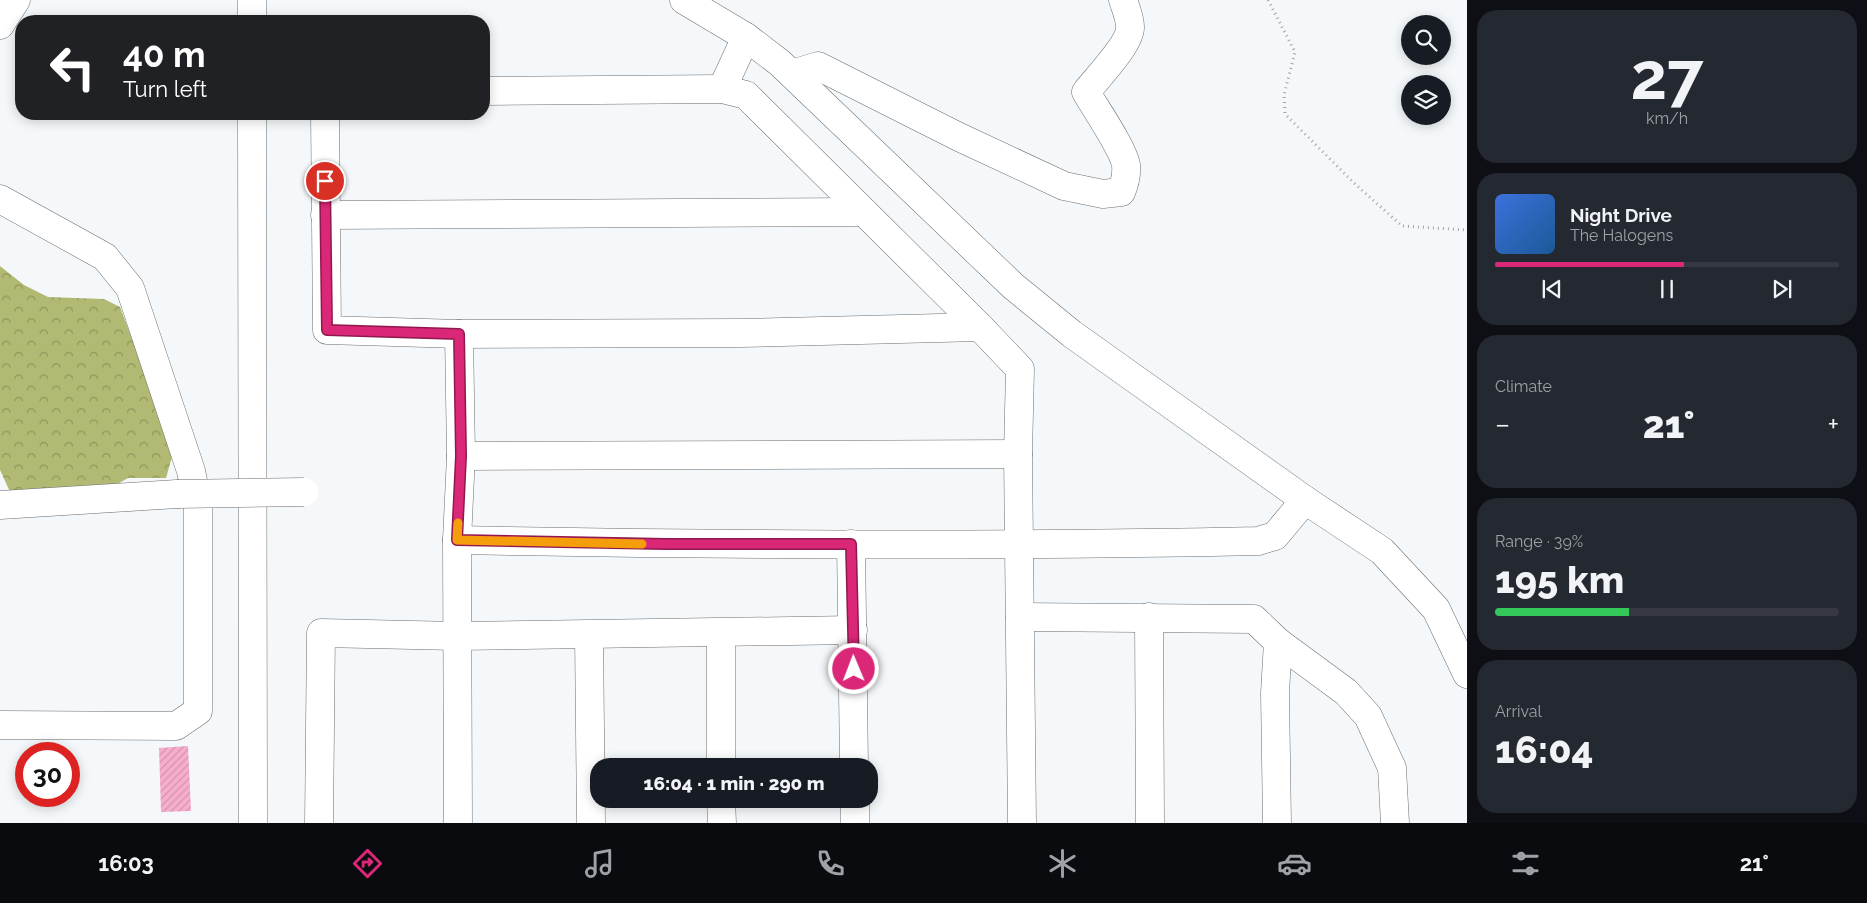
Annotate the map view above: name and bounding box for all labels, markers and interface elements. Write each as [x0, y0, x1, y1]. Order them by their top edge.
map controls [1401, 15, 1451, 125]
button: search [1401, 15, 1451, 65]
text: 40 m [123, 34, 205, 75]
icon: left [40, 35, 105, 100]
text: 27 [1630, 38, 1704, 114]
button: layers [1401, 75, 1451, 125]
text: Turn left [123, 76, 207, 102]
text: km/h [1646, 109, 1688, 128]
pin [304, 160, 346, 202]
icon: arrive [311, 167, 339, 195]
text: Night Drive [1570, 204, 1672, 226]
text: The Halogens [1570, 226, 1673, 245]
icon: previous [1538, 275, 1566, 303]
icon: pause [1653, 275, 1681, 303]
icon: next [1768, 275, 1796, 303]
text: Climate [1495, 377, 1552, 396]
text: 21° [1643, 402, 1695, 447]
text: − [1495, 408, 1510, 441]
text: + [1827, 408, 1839, 441]
text: Range · 39% [1495, 532, 1583, 551]
text: 195 km [1495, 557, 1624, 602]
position arrow [827, 642, 879, 694]
text: Arrival [1495, 702, 1542, 721]
text: 16:04 [1495, 727, 1594, 772]
speed limit sign: 30 [15, 742, 80, 807]
text: 16:04 · 1 min · 290 m [644, 772, 824, 794]
icon: directions [350, 846, 385, 881]
icon: music [582, 846, 617, 881]
icon: phone [813, 846, 848, 881]
icon: climate [1045, 846, 1080, 881]
icon: car [1277, 846, 1312, 881]
icon: filters [1508, 846, 1543, 881]
text: 16:03 [98, 850, 154, 876]
text: 21° [1740, 850, 1769, 876]

